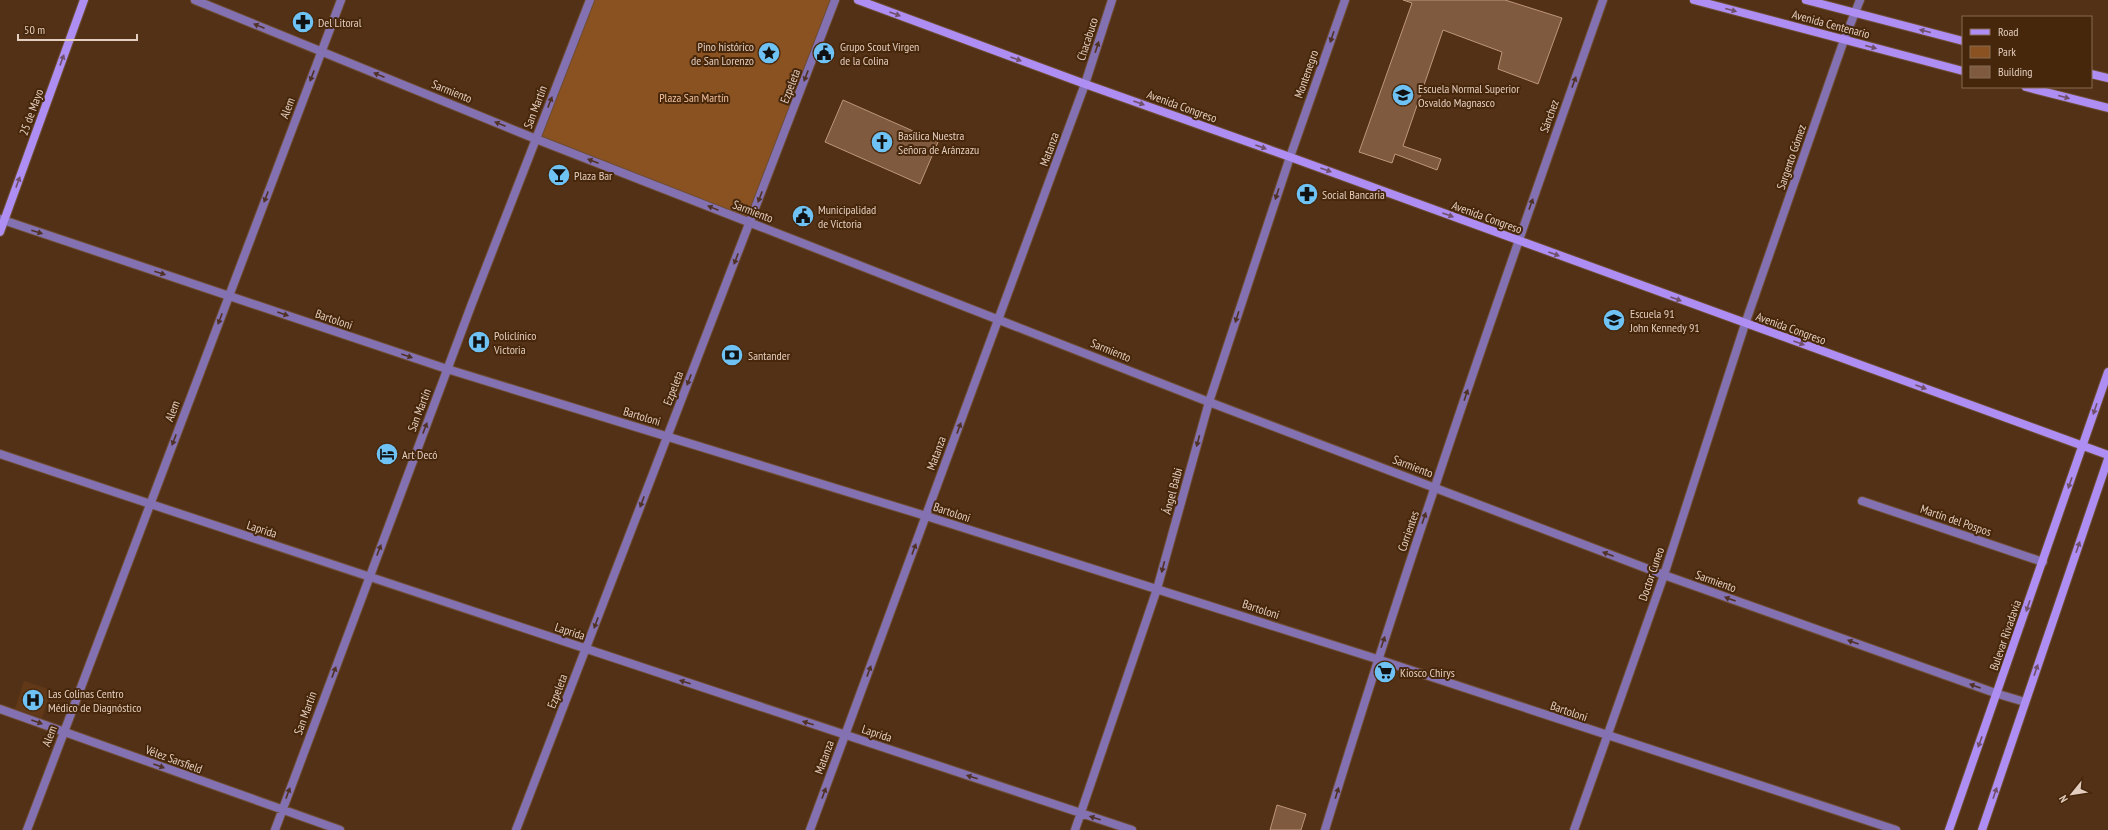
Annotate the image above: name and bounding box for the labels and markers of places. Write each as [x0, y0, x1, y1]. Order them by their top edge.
pharmacy icon: Del Litoral [290, 9, 316, 35]
place label: Del Litoral [318, 15, 362, 30]
place label: Pino histórico de San Lorenzo [691, 39, 754, 68]
place label: Grupo Scout Virgen de la Colina [840, 39, 919, 68]
place icon: Pino histórico de San Lorenzo [756, 40, 782, 66]
public building icon: Grupo Scout Virgen de la Colina [811, 40, 837, 66]
place label: Escuela Normal Superior Osvaldo Magnasco [1418, 81, 1520, 110]
school or university icon: Escuela Normal Superior Osvaldo Magnasco [1390, 82, 1416, 108]
place label: Basílica Nuestra Señora de Aránzazu [898, 128, 979, 157]
church icon: Basílica Nuestra Señora de Aránzazu [869, 129, 895, 155]
bar icon: Plaza Bar [546, 162, 572, 188]
place label: Plaza Bar [574, 168, 613, 183]
pharmacy icon: Social Bancaria [1294, 181, 1320, 207]
place label: Social Bancaria [1322, 187, 1385, 202]
place label: Municipalidad de Victoria [818, 202, 876, 231]
public building icon: Municipalidad de Victoria [790, 203, 816, 229]
place label: Escuela 91 John Kennedy 91 [1629, 306, 1700, 335]
school or university icon: Escuela 91 John Kennedy 91 [1601, 307, 1627, 333]
place label: Policlínico Victoria [493, 328, 536, 357]
hospital icon: Policlínico Victoria [466, 329, 492, 355]
bank icon: Santander [719, 342, 745, 368]
place label: Santander [748, 348, 791, 363]
hotel icon: Art Decó [374, 441, 400, 467]
place label: Art Decó [402, 447, 438, 462]
supermarket icon: Kiosco Chirys [1372, 659, 1398, 685]
place label: Kiosco Chirys [1400, 665, 1455, 680]
place label: Las Colinas Centro Médico de Diagnóstico [48, 686, 141, 715]
hospital icon: Las Colinas Centro Médico de Diagnóstico [20, 687, 46, 713]

